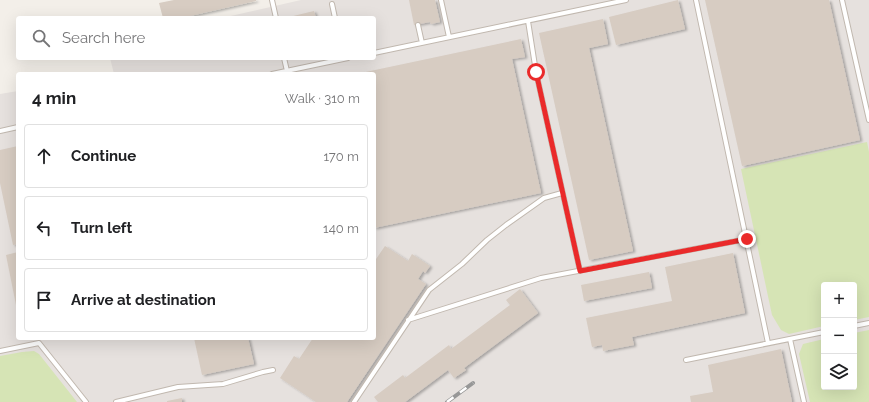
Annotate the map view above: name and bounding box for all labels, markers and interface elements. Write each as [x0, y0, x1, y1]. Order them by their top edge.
search box [16, 16, 376, 60]
icon: search [30, 27, 52, 49]
text: Search here [62, 29, 145, 47]
route start [527, 63, 545, 81]
text: 4 min [32, 88, 76, 108]
text: Walk · 310 m [285, 91, 360, 106]
icon: ahead [33, 145, 55, 167]
text: Continue [71, 147, 136, 165]
text: 170 m [323, 149, 359, 164]
icon: left [33, 217, 55, 239]
text: Turn left [71, 219, 132, 237]
text: 140 m [323, 221, 359, 236]
route end [738, 230, 756, 248]
map controls [821, 282, 857, 390]
button: + [821, 282, 857, 318]
icon: arrive [33, 289, 55, 311]
text: Arrive at destination [71, 291, 216, 309]
button: − [821, 318, 857, 354]
button: layers [821, 354, 857, 390]

